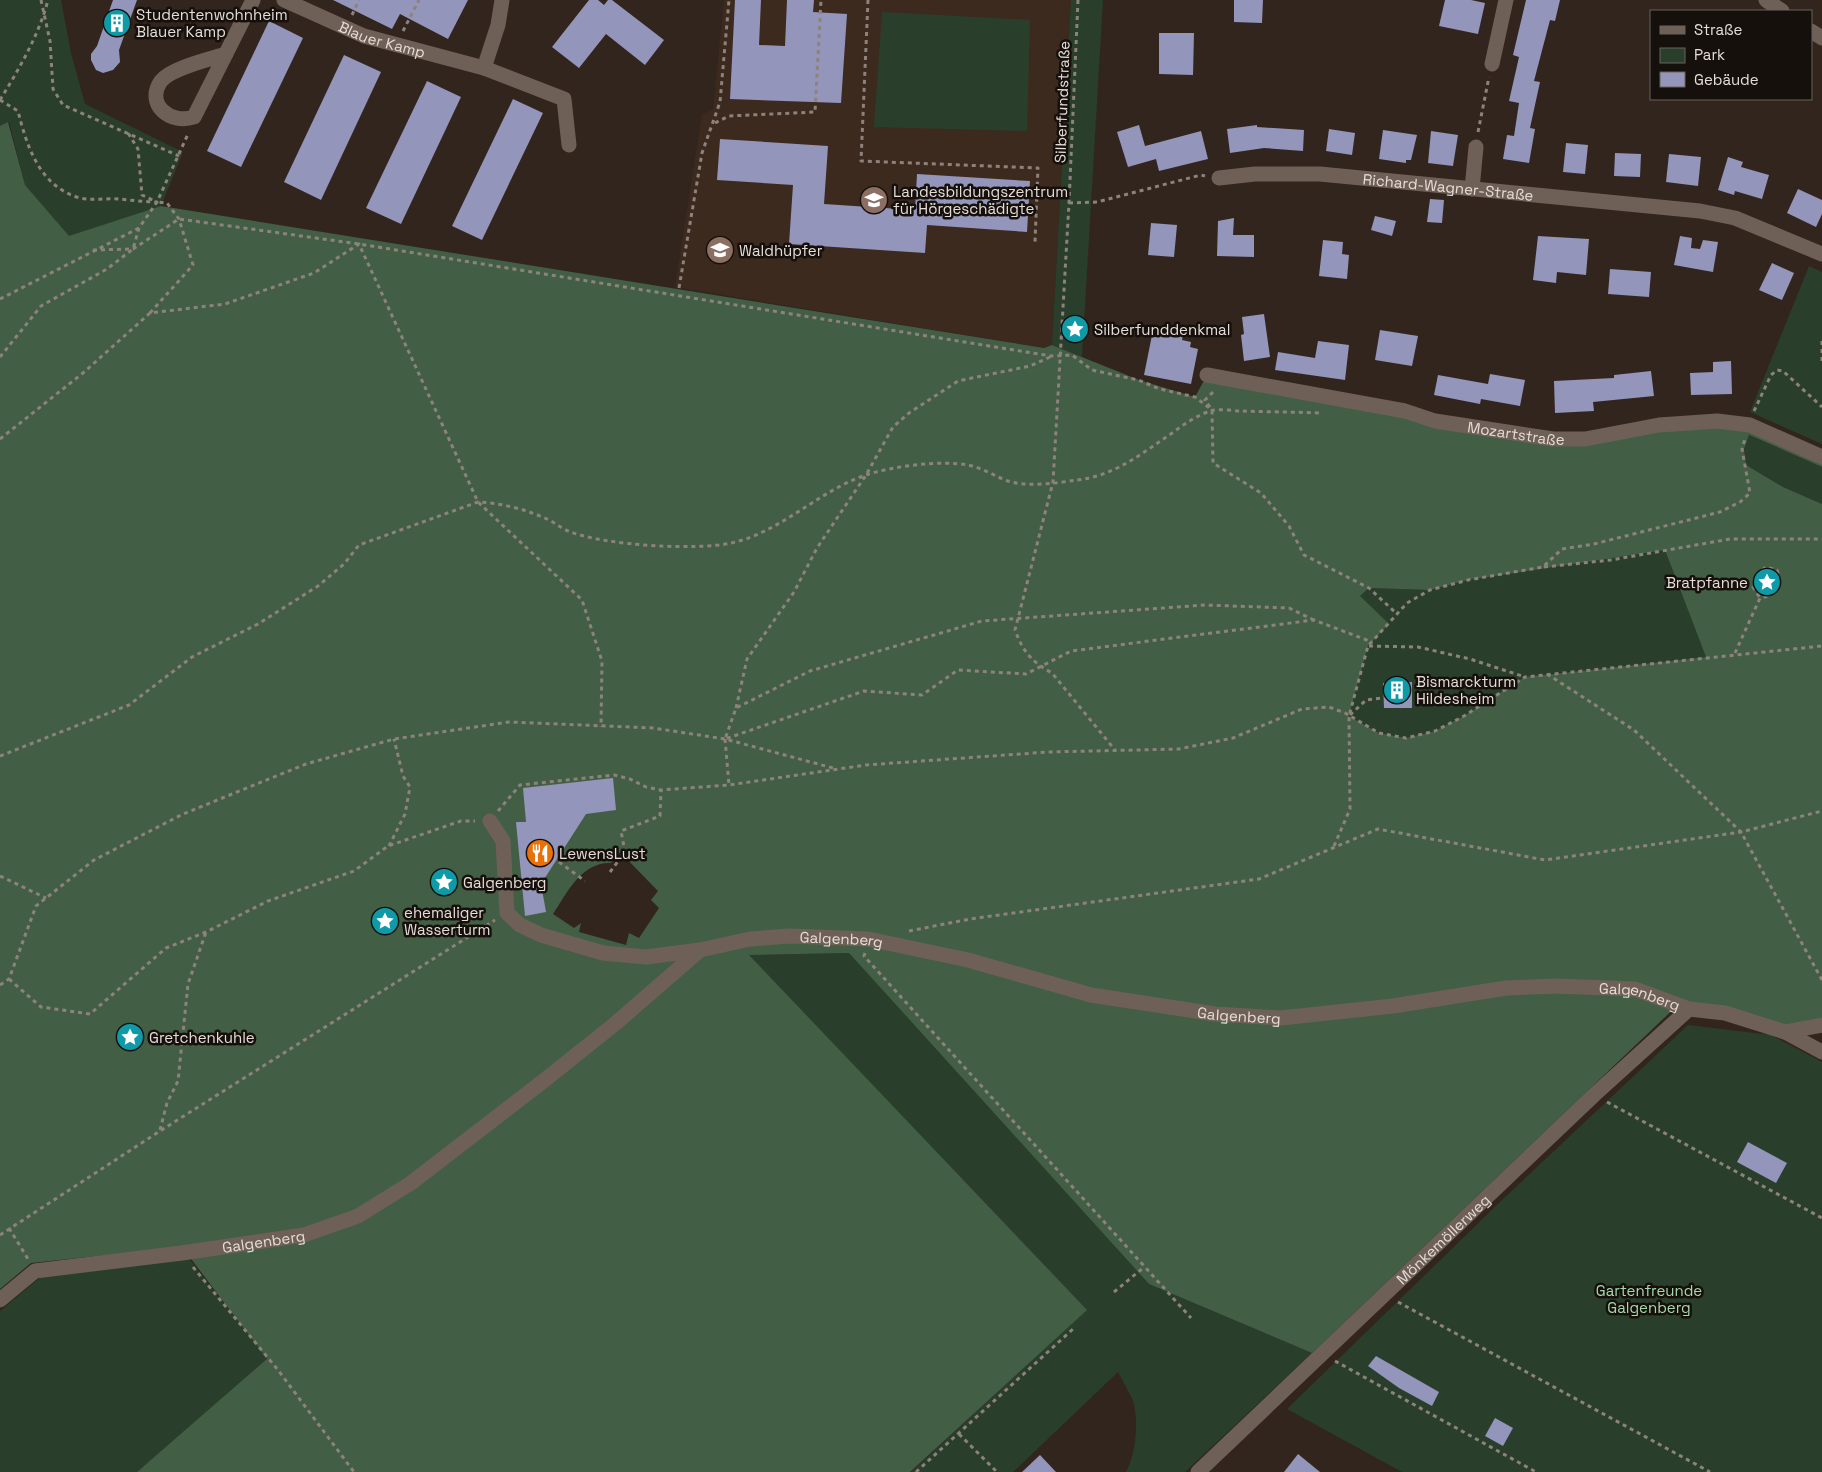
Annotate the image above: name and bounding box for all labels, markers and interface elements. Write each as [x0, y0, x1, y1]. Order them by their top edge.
place label: Studentenwohnheim Blauer Kamp [136, 5, 288, 41]
building icon: Studentenwohnheim Blauer Kamp [102, 8, 132, 38]
legend [1650, 10, 1812, 100]
street label: Blauer Kamp [336, 16, 428, 61]
text: Straße [1694, 20, 1743, 39]
street label: Silberfundstraße [1050, 40, 1074, 163]
text: Park [1694, 45, 1725, 64]
text: Gebäude [1694, 70, 1759, 89]
street label: Richard-Wagner-Straße [1362, 169, 1534, 204]
place label: Landesbildungszentrum für Hörgeschädigte [893, 182, 1068, 218]
school or university icon: Landesbildungszentrum für Hörgeschädigte [859, 185, 889, 215]
school or university icon: Waldhüpfer [705, 235, 735, 265]
place label: Waldhüpfer [739, 241, 823, 260]
place icon: Silberfunddenkmal [1060, 314, 1090, 344]
place label: Silberfunddenkmal [1094, 320, 1230, 339]
street label: Mozartstraße [1466, 417, 1565, 449]
place icon: Bratpfanne [1752, 567, 1782, 597]
place label: Bratpfanne [1666, 573, 1748, 592]
place label: Bismarckturm Hildesheim [1416, 672, 1516, 708]
building icon: Bismarckturm Hildesheim [1382, 675, 1412, 705]
restaurant icon: LewensLust [525, 838, 555, 868]
place label: LewensLust [559, 844, 646, 863]
place icon: Galgenberg [429, 867, 459, 897]
place label: Galgenberg [463, 873, 546, 892]
place label: ehemaliger Wasserturm [404, 903, 491, 939]
place icon: ehemaliger Wasserturm [370, 906, 400, 936]
street label: Galgenberg [799, 927, 885, 951]
street label: Galgenberg [1599, 978, 1683, 1014]
street label: Galgenberg [1196, 1002, 1281, 1027]
place icon: Gretchenkuhle [115, 1022, 145, 1052]
place label: Gretchenkuhle [149, 1028, 255, 1047]
street label: Mönkemöllerweg [1392, 1190, 1494, 1288]
street label: Galgenberg [221, 1225, 306, 1256]
park label: Gartenfreunde Galgenberg [1596, 1281, 1702, 1317]

